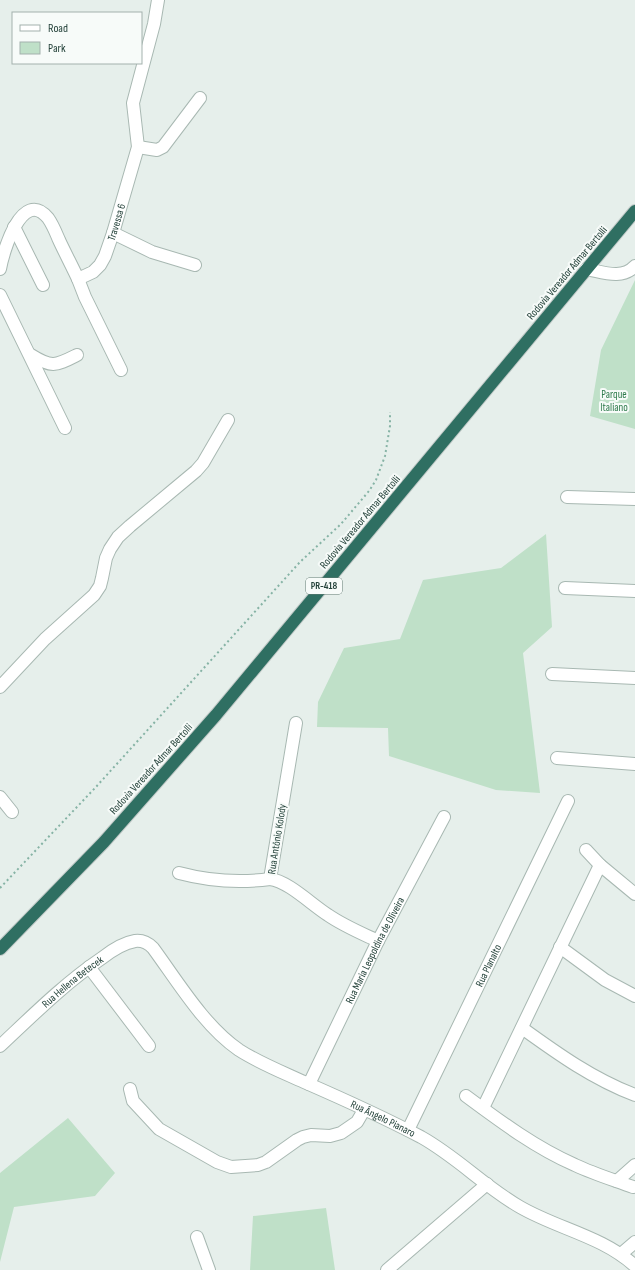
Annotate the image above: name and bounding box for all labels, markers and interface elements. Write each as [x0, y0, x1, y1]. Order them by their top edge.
legend [12, 12, 142, 64]
text: Road [48, 21, 68, 36]
text: Park [48, 41, 66, 56]
street label: Travessa 6 [104, 202, 128, 242]
street label: Rodovia Vereador Admar Bertolli [524, 224, 610, 322]
park label: Parque Italiano [600, 388, 628, 414]
street label: Rodovia Vereador Admar Bertolli [317, 473, 403, 571]
road number: PR-418 [306, 578, 342, 594]
street label: Rodovia Vereador Admar Bertolli [107, 721, 195, 817]
street label: Rua Antônio Kolody [265, 802, 289, 875]
street label: Rua Maria Leopoldina de Oliveira [342, 895, 407, 1006]
street label: Rua Planalto [472, 942, 504, 989]
street label: Rua Hellena Betecek [39, 952, 106, 1010]
street label: Rua Ângelo Pianaro [349, 1097, 418, 1140]

